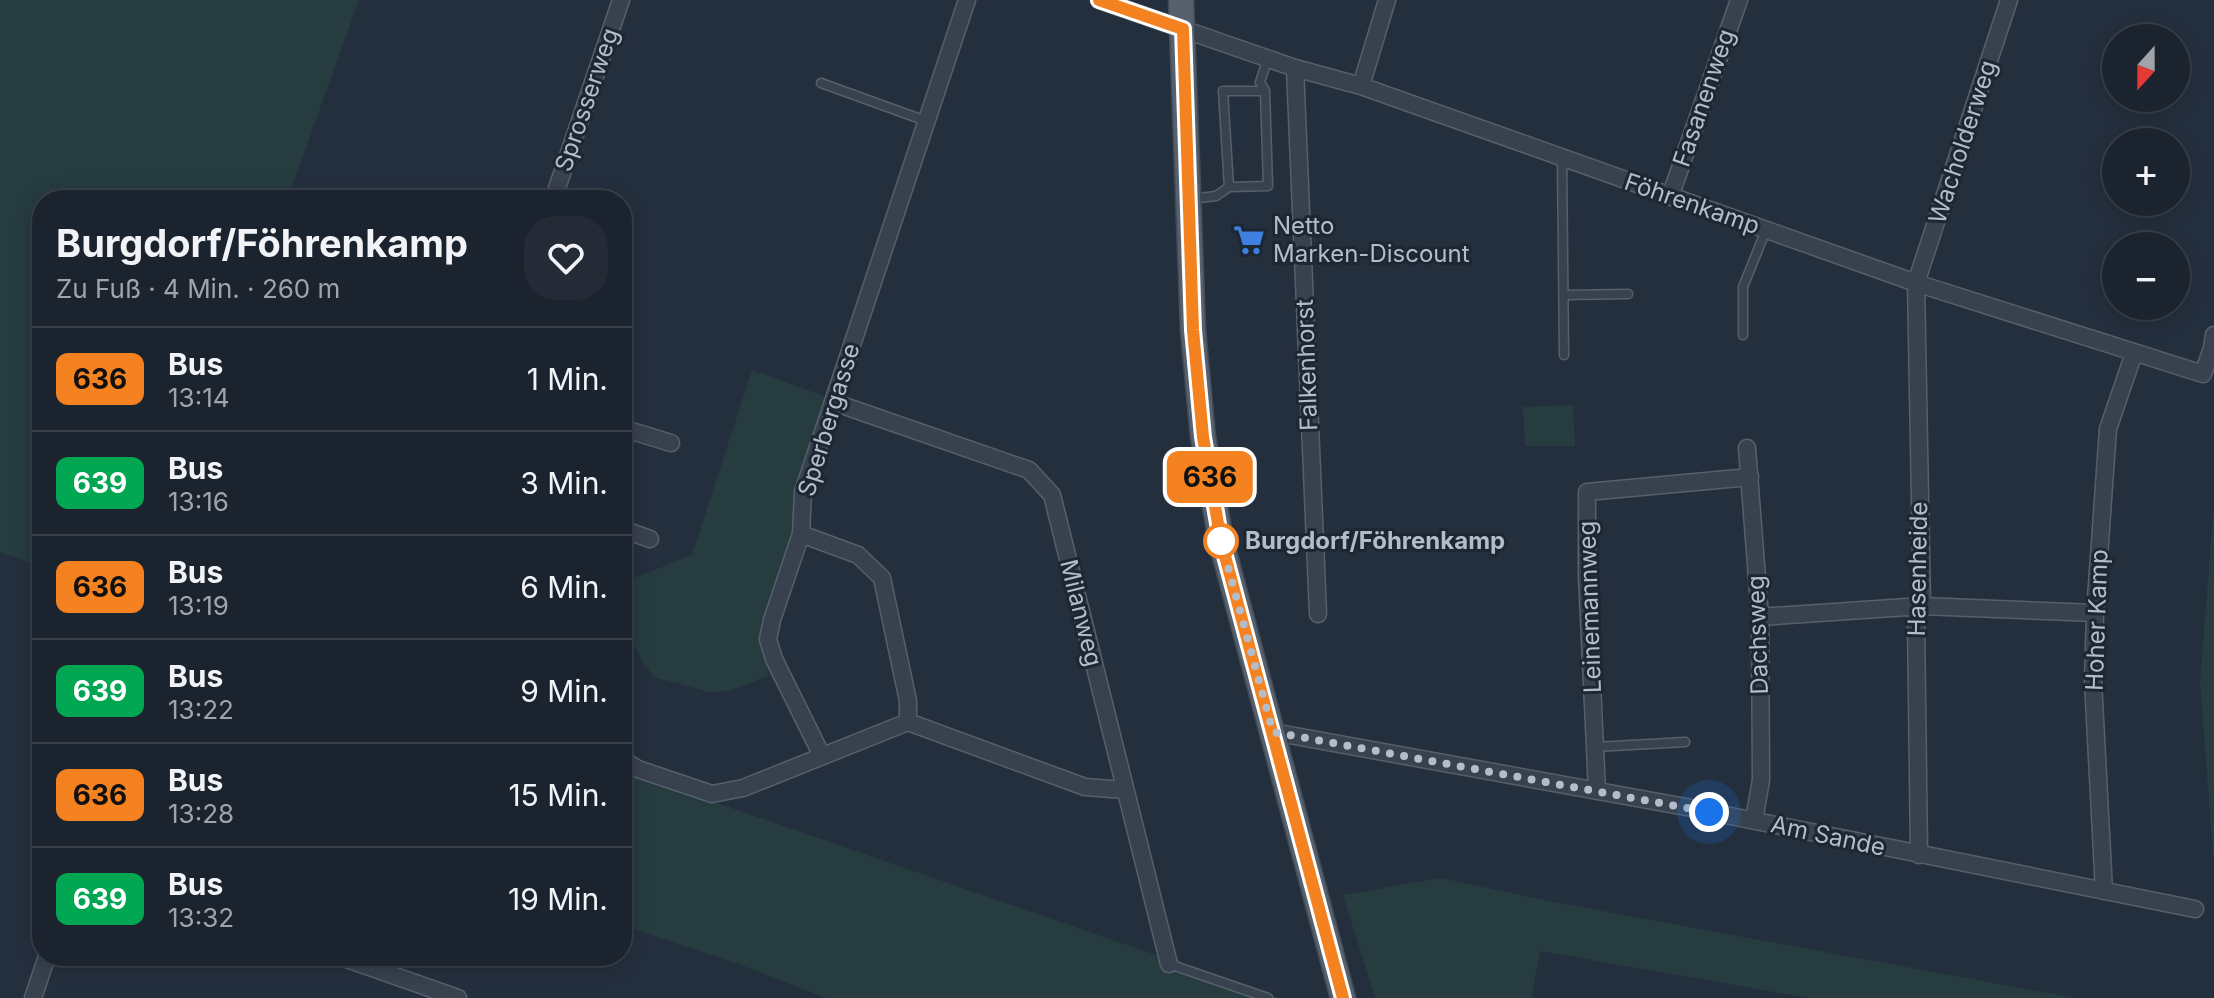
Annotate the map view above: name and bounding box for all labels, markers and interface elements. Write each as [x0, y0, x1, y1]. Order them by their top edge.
street label: Sprosserweg [548, 24, 625, 175]
north arrow [2102, 24, 2190, 112]
map controls [2102, 24, 2190, 320]
street label: Fasanenweg [1666, 25, 1741, 170]
street label: Wacholderweg [1922, 57, 2003, 227]
button: + [2102, 128, 2190, 216]
street label: Föhrenkamp [1621, 167, 1764, 240]
place label: Netto Marken-Discount [1273, 211, 1470, 268]
button: heart [524, 216, 608, 300]
text: Burgdorf/Föhrenkamp [56, 220, 468, 266]
supermarket icon: Netto Marken-Discount [1232, 223, 1266, 257]
button: − [2102, 232, 2190, 320]
text: Zu Fuß · 4 Min. · 260 m [56, 273, 340, 304]
street label: Falkenhorst [1290, 298, 1323, 431]
street label: Sperbergasse [792, 340, 866, 500]
text: Bus [168, 346, 223, 382]
text: 1 Min. [527, 361, 608, 397]
text: 636 [73, 362, 127, 396]
text: 13:14 [168, 382, 230, 413]
text: Bus [168, 450, 223, 486]
line badge: 636 [1164, 451, 1256, 503]
text: 636 [1183, 460, 1237, 494]
text: 3 Min. [520, 465, 608, 501]
text: 639 [73, 466, 127, 500]
text: 13:16 [168, 486, 229, 517]
street label: Hasenheide [1902, 501, 1933, 637]
street label: Leinemannweg [1572, 520, 1607, 694]
marker: Burgdorf/Föhrenkamp [1204, 524, 1238, 558]
place label: Burgdorf/Föhrenkamp [1245, 526, 1505, 555]
street label: Hoher Kamp [2080, 549, 2113, 691]
text: Bus [168, 554, 223, 590]
street label: Milanweg [1054, 557, 1109, 669]
text: 6 Min. [520, 569, 608, 605]
text: 636 [73, 570, 127, 604]
street label: Dachsweg [1741, 575, 1774, 695]
text: 13:19 [168, 590, 229, 621]
text: Bus [168, 658, 223, 694]
text: 9 Min. [520, 673, 608, 709]
text: 639 [73, 674, 127, 708]
text: 13:22 [168, 694, 234, 725]
text: Bus [168, 762, 223, 798]
text: 15 Min. [508, 777, 608, 813]
text: 636 [73, 778, 127, 812]
your location [1689, 792, 1729, 832]
text: 13:28 [168, 798, 234, 829]
street label: Am Sande [1768, 809, 1888, 862]
text: Bus [168, 866, 223, 902]
text: 19 Min. [508, 881, 608, 917]
text: 639 [73, 882, 127, 916]
text: 13:32 [168, 902, 234, 933]

